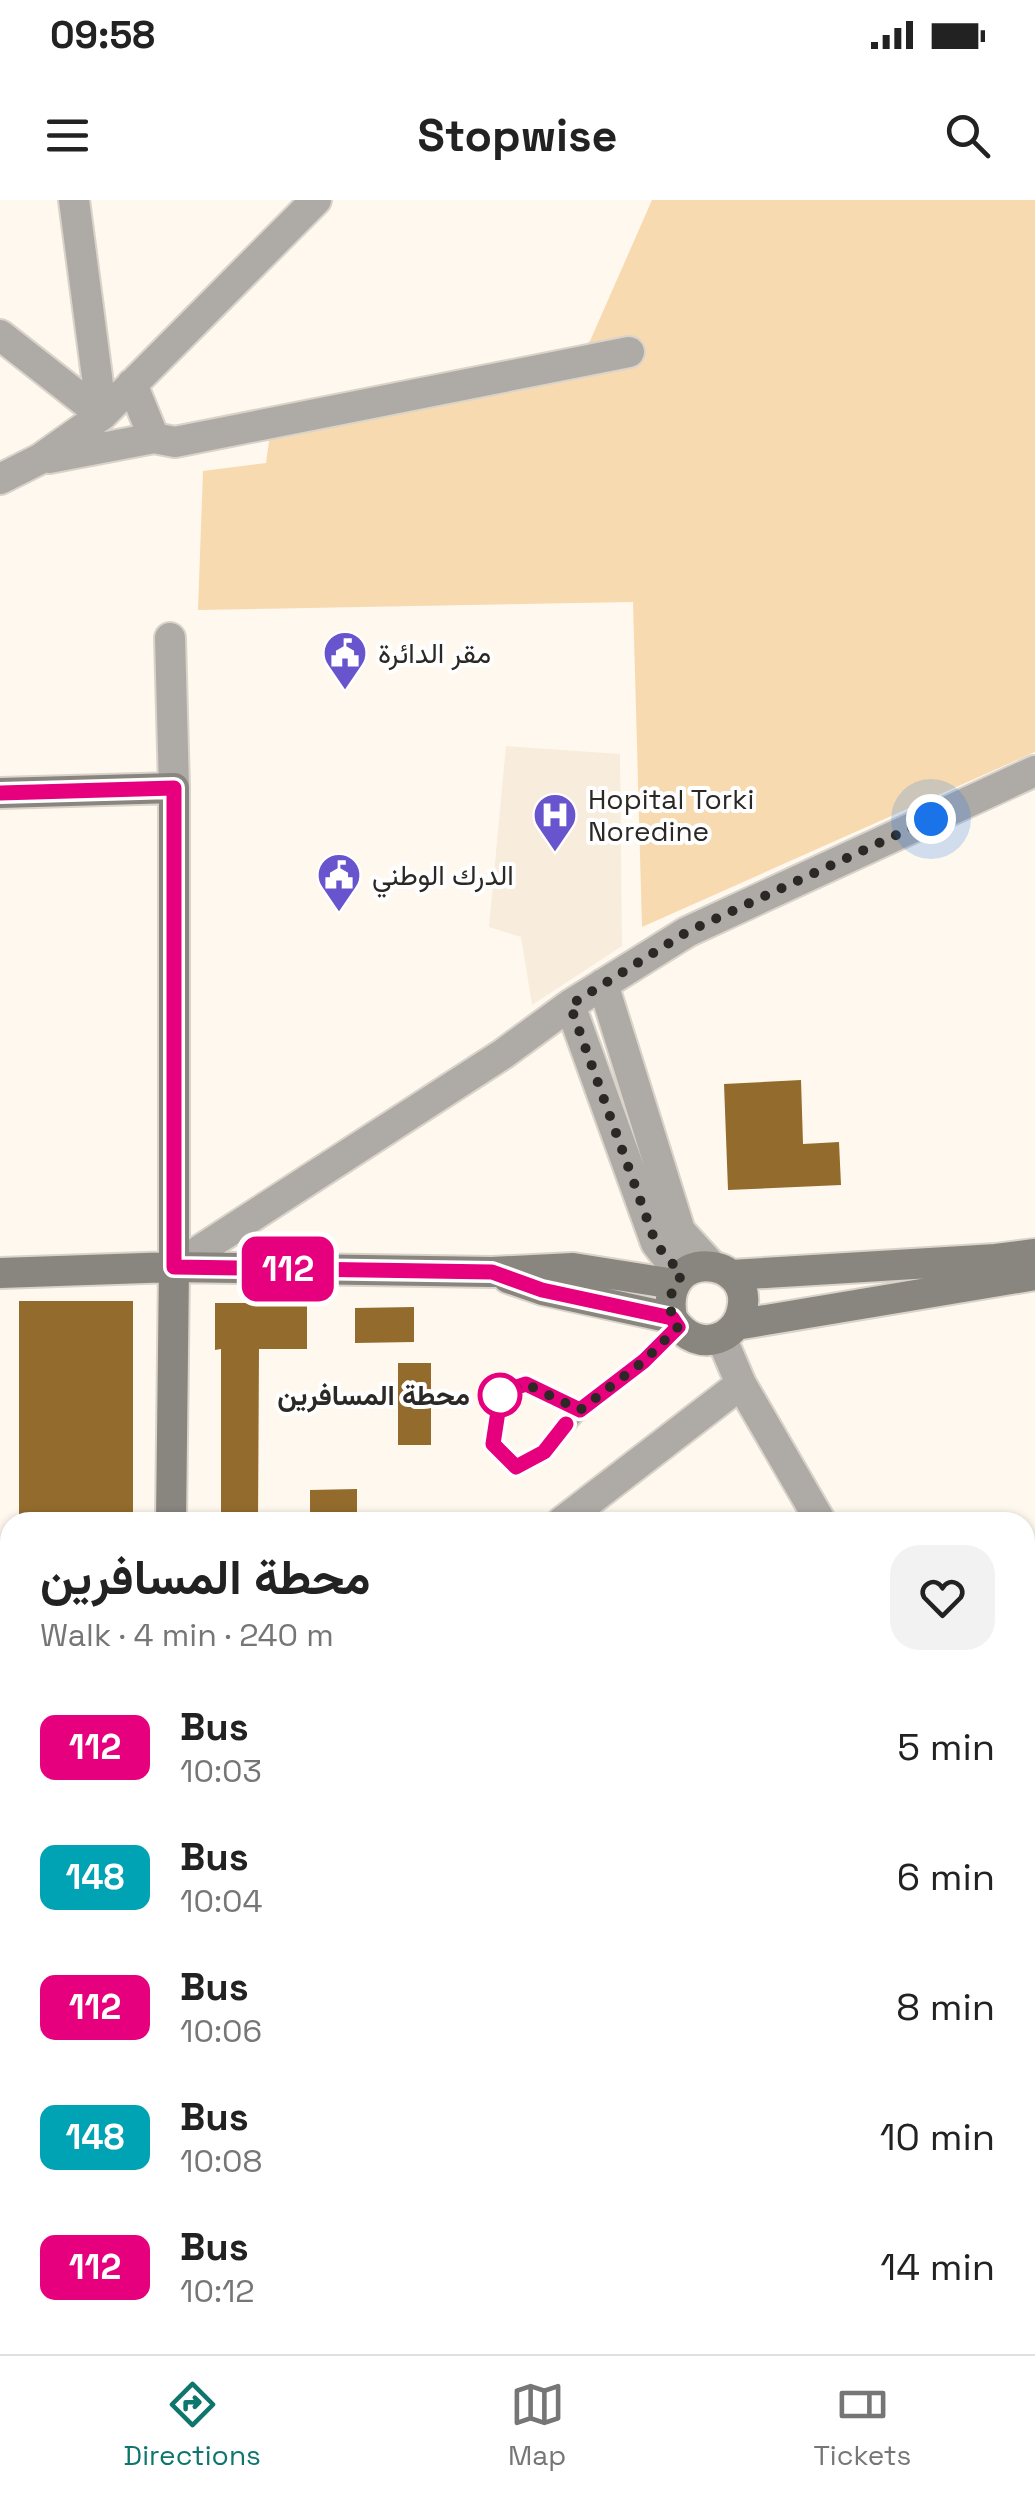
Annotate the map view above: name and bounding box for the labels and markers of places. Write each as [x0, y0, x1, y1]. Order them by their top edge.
public building icon: مقر الدائرة [322, 630, 368, 691]
place label: مقر الدائرة [378, 635, 491, 671]
place label: Hopital Torki Noredine [588, 781, 754, 849]
hospital icon: Hopital Torki Noredine [532, 792, 578, 853]
public building icon: الدرك الوطني [316, 852, 362, 913]
place label: الدرك الوطني [372, 857, 514, 898]
marker: محطة المسافرين [479, 1374, 521, 1416]
place label: محطة المسافرين [277, 1377, 470, 1413]

